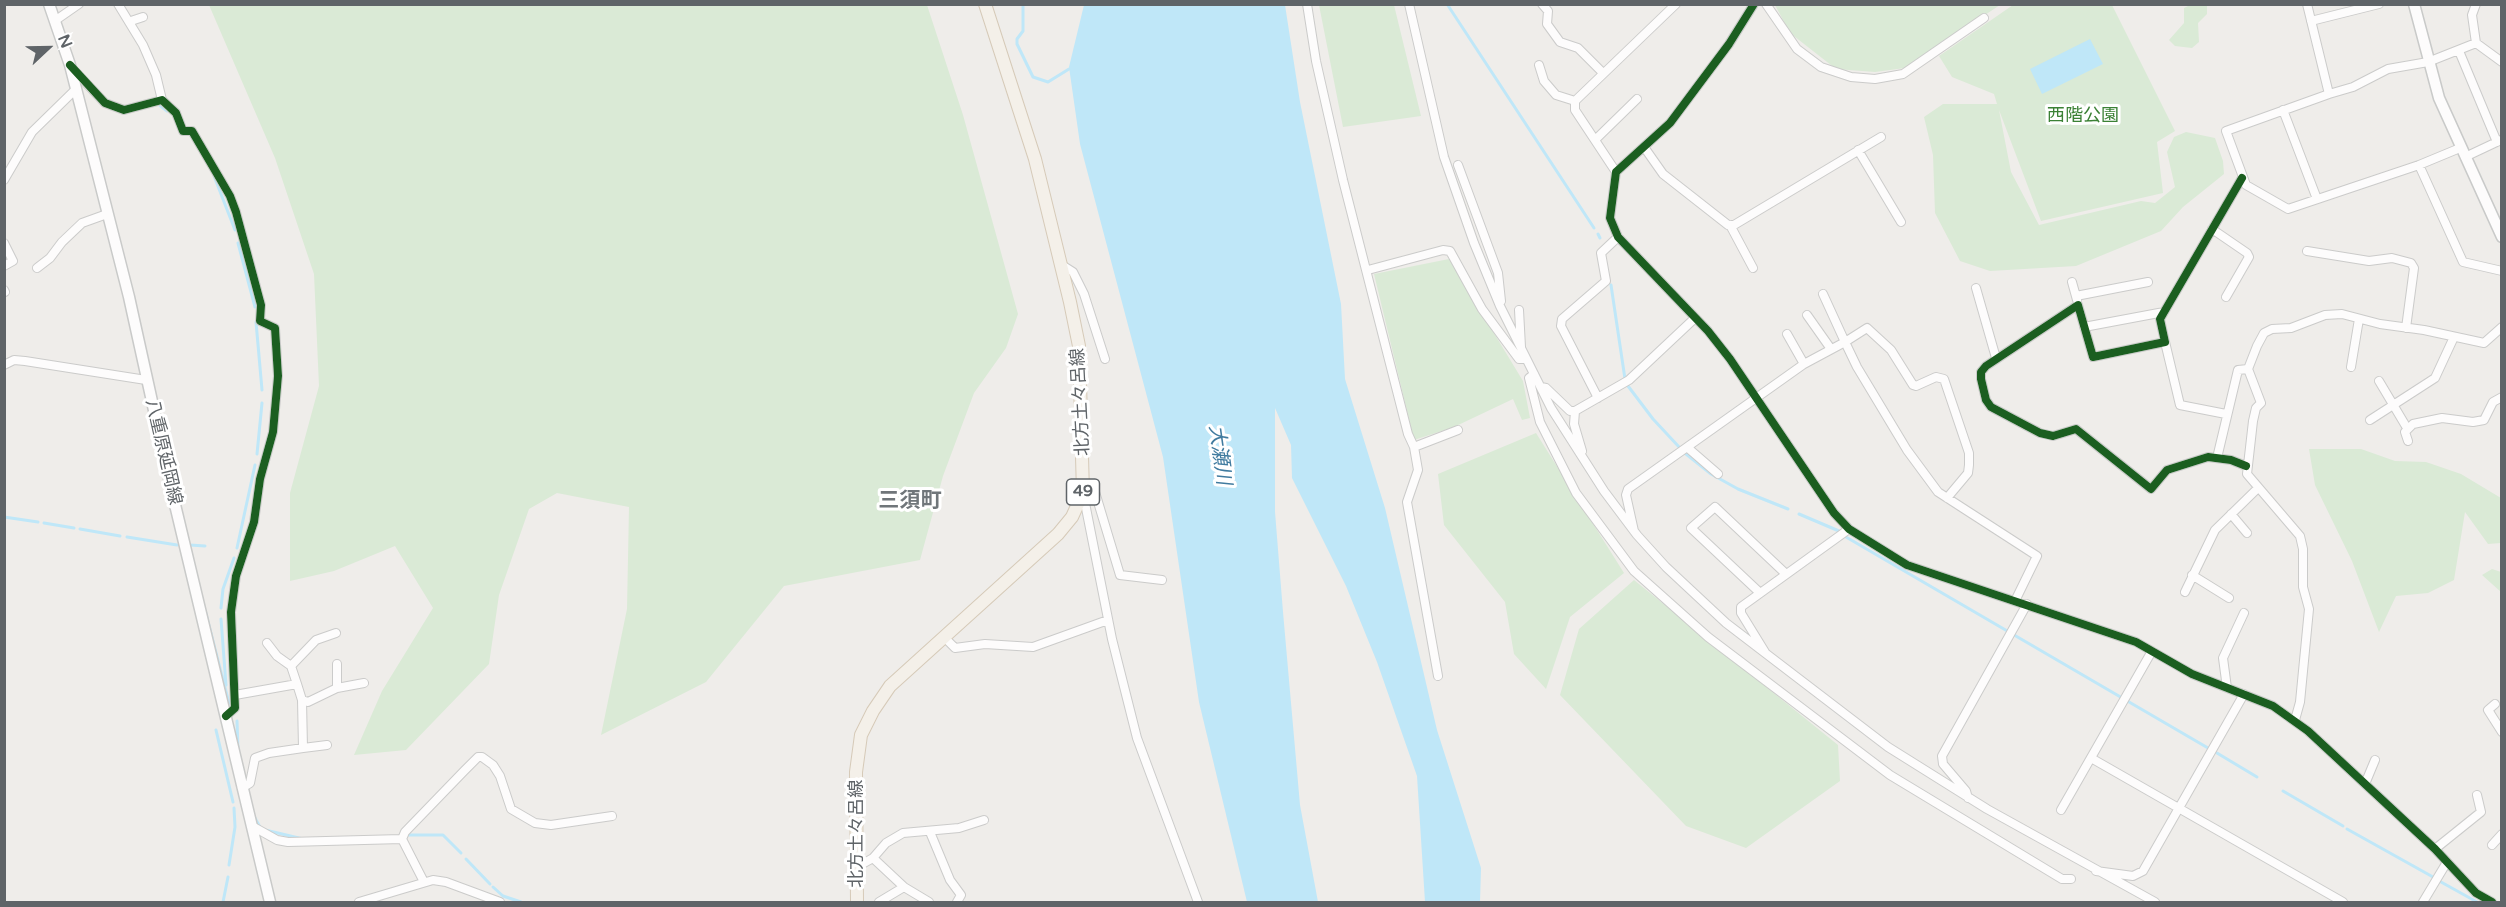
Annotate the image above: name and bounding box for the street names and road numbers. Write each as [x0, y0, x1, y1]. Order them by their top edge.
street label: 北方土々呂線 [1067, 348, 1095, 456]
street label: 八重原延岡線 [140, 397, 186, 507]
road number: 49 [1066, 479, 1100, 505]
street label: 北方土々呂線 [846, 780, 868, 888]

